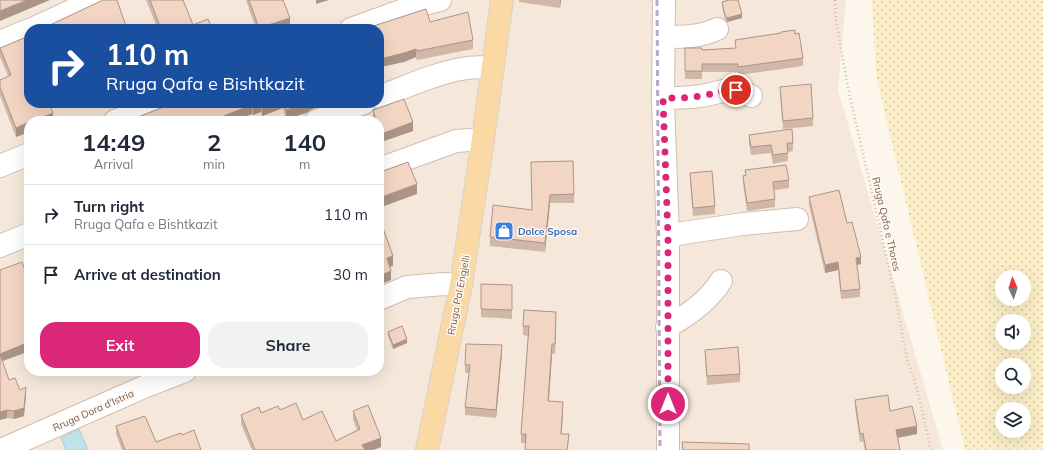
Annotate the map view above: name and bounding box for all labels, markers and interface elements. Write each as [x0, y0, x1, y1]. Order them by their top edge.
text: 110 m [106, 37, 189, 72]
icon: right [40, 40, 92, 92]
text: Rruga Qafa e Bishtkazit [106, 72, 305, 95]
pin [719, 73, 753, 107]
icon: arrive [725, 79, 747, 101]
text: 14:49 [82, 127, 145, 157]
text: 2 [207, 127, 221, 157]
text: 140 [283, 127, 326, 157]
text: Arrival [94, 156, 133, 172]
text: min [203, 156, 225, 172]
text: m [299, 156, 310, 172]
street label: Rruga Qafa e Thores [869, 176, 904, 273]
text: Turn right [74, 197, 144, 216]
icon: right [40, 204, 62, 226]
text: 110 m [324, 205, 368, 224]
text: Rruga Qafa e Bishtkazit [74, 216, 217, 232]
shop icon: Dolce Sposa [493, 220, 515, 242]
place label: Dolce Sposa [518, 225, 577, 238]
street label: Rruga Pal Engjelli [444, 254, 473, 336]
icon: arrive [40, 264, 62, 286]
text: Arrive at destination [74, 265, 221, 284]
text: 30 m [333, 265, 368, 284]
north arrow [995, 270, 1031, 306]
map controls [995, 270, 1031, 438]
button: sound [995, 314, 1031, 350]
button: Exit [40, 322, 200, 368]
button: Share [208, 322, 368, 368]
button: search [995, 358, 1031, 394]
position arrow [647, 383, 689, 425]
street label: Rruga Dora d'Istria [51, 387, 136, 434]
button: layers [995, 402, 1031, 438]

